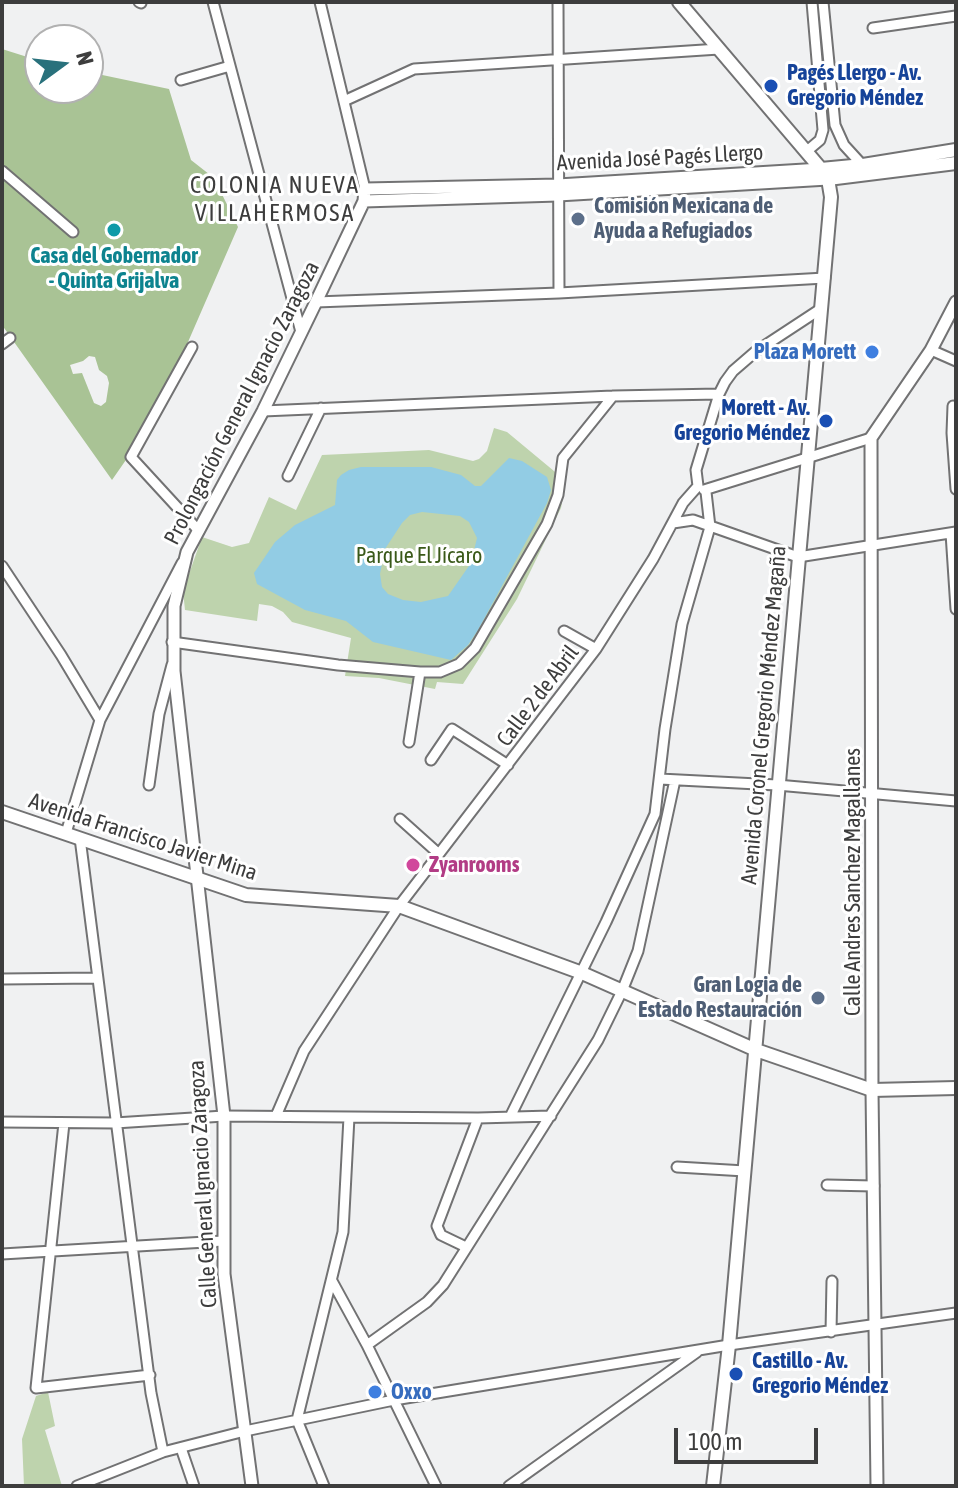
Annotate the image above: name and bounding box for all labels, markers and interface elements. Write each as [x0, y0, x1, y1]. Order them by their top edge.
north arrow [24, 24, 104, 104]
text: N [71, 49, 99, 68]
place label: Pagés Llergo - Av. Gregorio Méndez [787, 60, 923, 112]
marker: Pagés Llergo - Av. Gregorio Méndez [762, 77, 780, 95]
street label: Avenida José Pagés Llergo [556, 139, 764, 177]
district label: COLONIA NUEVA VILLAHERMOSA [190, 171, 360, 227]
place label: Comisión Mexicana de Ayuda a Refugiados [594, 193, 773, 244]
marker: Comisión Mexicana de Ayuda a Refugiados [569, 210, 587, 228]
marker: Casa del Gobernador - Quinta Grijalva [105, 221, 123, 239]
place label: Casa del Gobernador - Quinta Grijalva [30, 243, 198, 294]
street label: Prolongación General Ignacio Zaragoza [159, 257, 325, 549]
place label: Plaza Morett [754, 339, 856, 365]
marker: Plaza Morett [863, 343, 881, 361]
place label: Morett - Av. Gregorio Méndez [674, 395, 810, 446]
marker: Morett - Av. Gregorio Méndez [817, 412, 835, 430]
park label: Parque El Jícaro [356, 543, 482, 569]
street label: Avenida Coronel Gregorio Méndez Magaña [736, 545, 792, 885]
street label: Calle 2 de Abril [491, 640, 585, 752]
street label: Calle Andres Sanchez Magallanes [840, 748, 866, 1016]
street label: Avenida Francisco Javier Mina [26, 788, 260, 886]
place label: Zyanrooms [429, 852, 519, 878]
marker: Zyanrooms [404, 856, 422, 874]
place label: Gran Logia de Estado Restauración [638, 972, 802, 1024]
marker: Gran Logia de Estado Restauración [809, 989, 827, 1007]
street label: Calle General Ignacio Zaragoza [183, 1059, 223, 1309]
place label: Castillo - Av. Gregorio Méndez [752, 1348, 888, 1400]
marker: Castillo - Av. Gregorio Méndez [727, 1365, 745, 1383]
place label: Oxxo [391, 1379, 432, 1405]
marker: Oxxo [366, 1383, 384, 1401]
scale bar [678, 1412, 822, 1462]
text: 100 m [688, 1428, 742, 1455]

